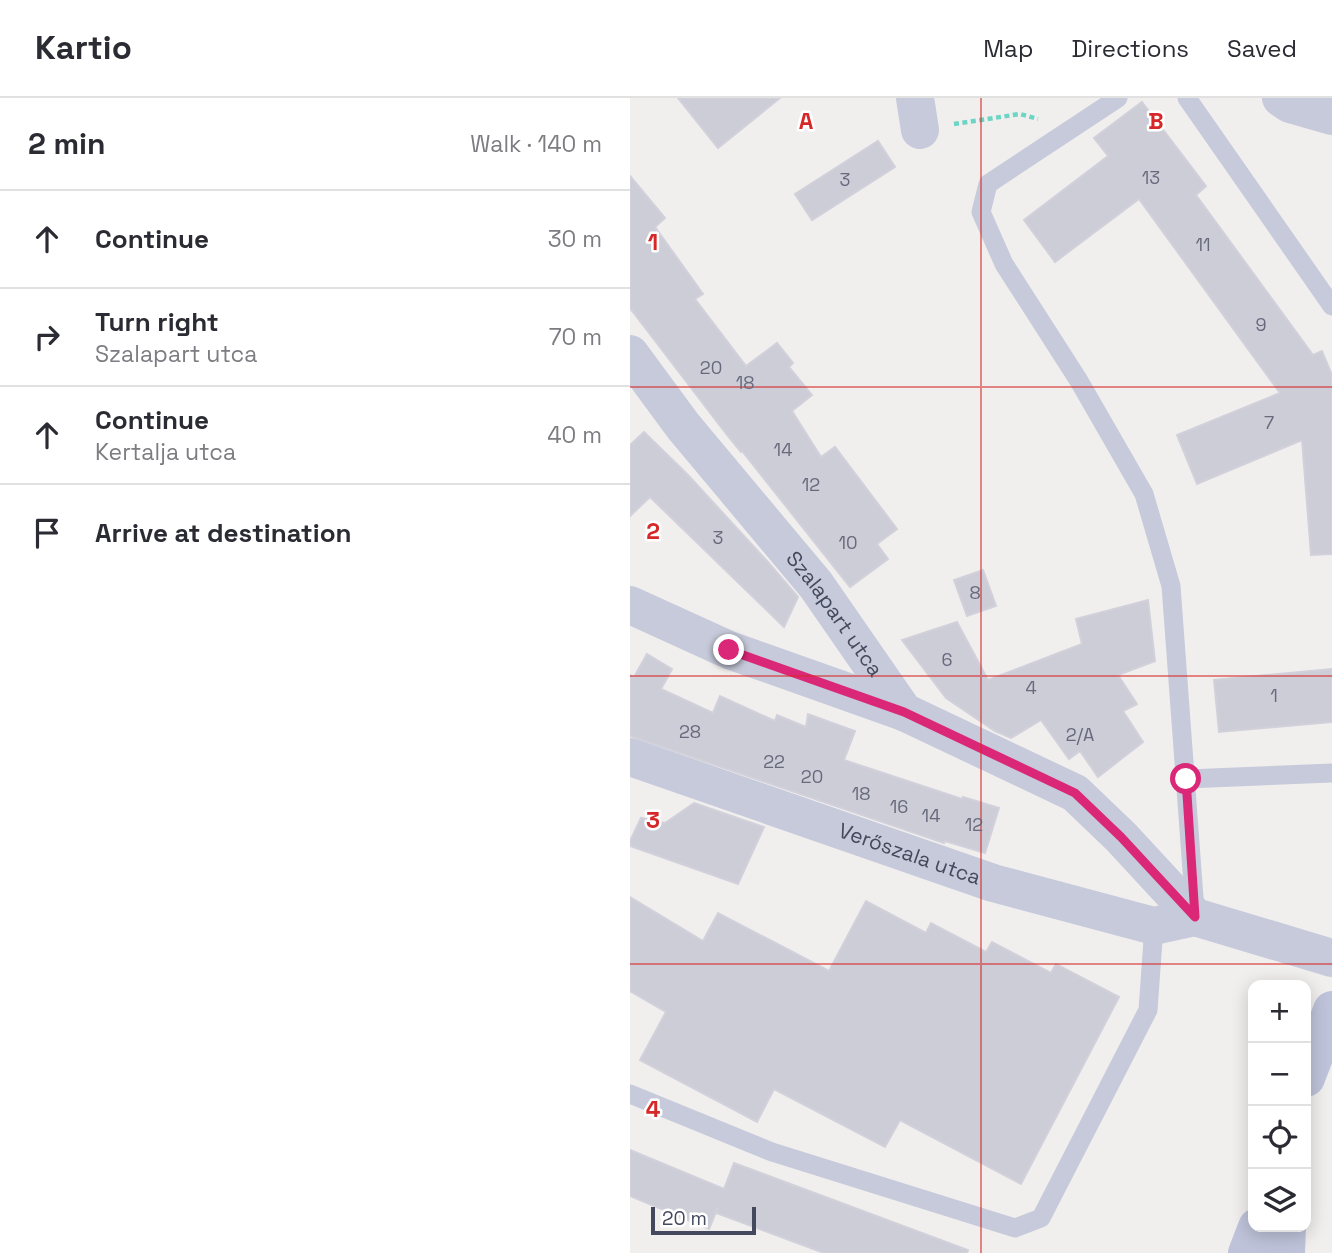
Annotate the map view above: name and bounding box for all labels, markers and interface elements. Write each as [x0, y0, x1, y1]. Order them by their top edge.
text: Kartio [35, 27, 132, 69]
text: Map [983, 33, 1033, 64]
text: Directions [1071, 33, 1189, 64]
text: Saved [1227, 33, 1297, 64]
text: A [799, 106, 814, 136]
text: B [1148, 106, 1164, 136]
text: 2 min [28, 124, 106, 163]
text: Walk · 140 m [470, 129, 602, 159]
house number: 13 [1142, 166, 1160, 189]
house number: 3 [840, 168, 850, 191]
icon: ahead [28, 220, 66, 258]
text: Continue [95, 222, 209, 256]
text: 30 m [548, 224, 602, 254]
text: 1 [648, 227, 658, 257]
house number: 11 [1195, 233, 1211, 256]
text: Turn right [95, 305, 219, 339]
house number: 9 [1255, 313, 1267, 336]
icon: right [28, 318, 66, 356]
text: 70 m [549, 322, 602, 352]
text: Szalapart utca [95, 339, 258, 369]
house number: 20 [700, 356, 722, 379]
house number: 18 [736, 371, 754, 394]
text: Continue [95, 403, 209, 437]
house number: 7 [1264, 411, 1274, 434]
icon: ahead [28, 416, 66, 454]
text: 40 m [547, 420, 602, 450]
text: Kertalja utca [95, 437, 236, 467]
house number: 14 [774, 438, 792, 461]
house number: 12 [802, 473, 820, 496]
icon: arrive [28, 514, 66, 552]
text: Arrive at destination [95, 516, 352, 550]
text: 2 [646, 516, 660, 546]
house number: 3 [713, 526, 723, 549]
house number: 10 [838, 531, 858, 554]
street label: Szalapart utca [780, 545, 889, 682]
house number: 8 [969, 581, 981, 604]
route end [713, 634, 744, 665]
house number: 6 [941, 648, 953, 671]
house number: 4 [1025, 676, 1037, 699]
house number: 1 [1270, 684, 1278, 707]
house number: 28 [679, 720, 701, 743]
house number: 2/A [1066, 723, 1094, 746]
house number: 22 [763, 750, 785, 773]
route start [1170, 763, 1201, 794]
house number: 20 [801, 765, 823, 788]
house number: 18 [852, 782, 870, 805]
house number: 16 [890, 795, 908, 818]
house number: 14 [922, 804, 940, 827]
text: 3 [646, 805, 660, 835]
house number: 12 [965, 813, 983, 836]
street label: Verőszala utca [835, 816, 984, 891]
map controls [1248, 980, 1311, 1232]
button: + [1248, 980, 1311, 1043]
button: − [1248, 1043, 1311, 1106]
text: 4 [646, 1094, 661, 1124]
button: locate [1248, 1106, 1311, 1169]
button: layers [1248, 1169, 1311, 1232]
scale bar [651, 1204, 756, 1236]
text: 20 m [662, 1206, 707, 1231]

